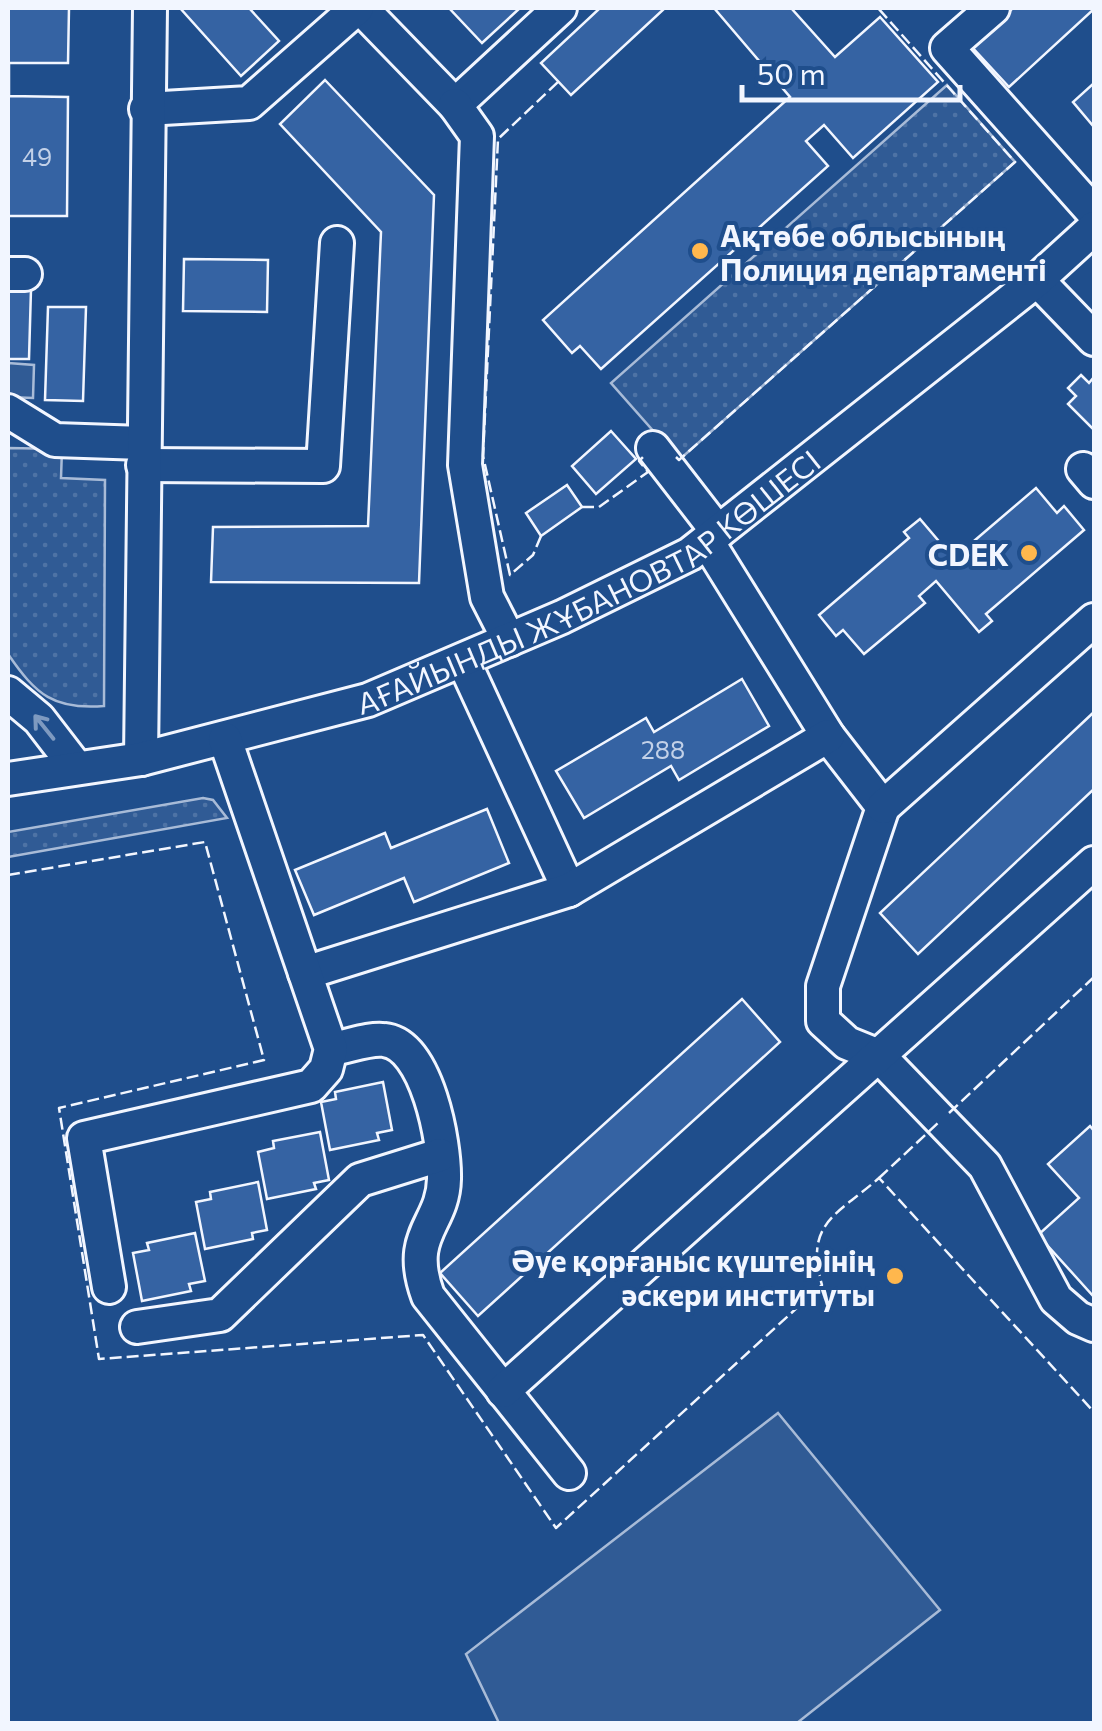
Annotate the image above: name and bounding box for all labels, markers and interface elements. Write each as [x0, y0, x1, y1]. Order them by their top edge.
scale bar [742, 40, 960, 102]
text: 50 m [757, 54, 826, 91]
house number: 49 [22, 141, 52, 171]
place label: Ақтөбе облысының Полиция департаменті [720, 216, 1046, 287]
marker: Ақтөбе облысының Полиция департаменті [689, 240, 711, 262]
street label: АҒАЙЫНДЫ ЖҰБАНОВТАР КӨШЕСІ [353, 441, 826, 721]
place label: CDEK [928, 535, 1009, 572]
marker: CDEK [1018, 542, 1040, 564]
one-way arrow [33, 715, 55, 741]
house number: 288 [641, 734, 685, 764]
place label: Әуе қорғаныс күштерінің әскери институты [512, 1241, 875, 1312]
marker: Әуе қорғаныс күштерінің әскери институты [884, 1265, 906, 1287]

